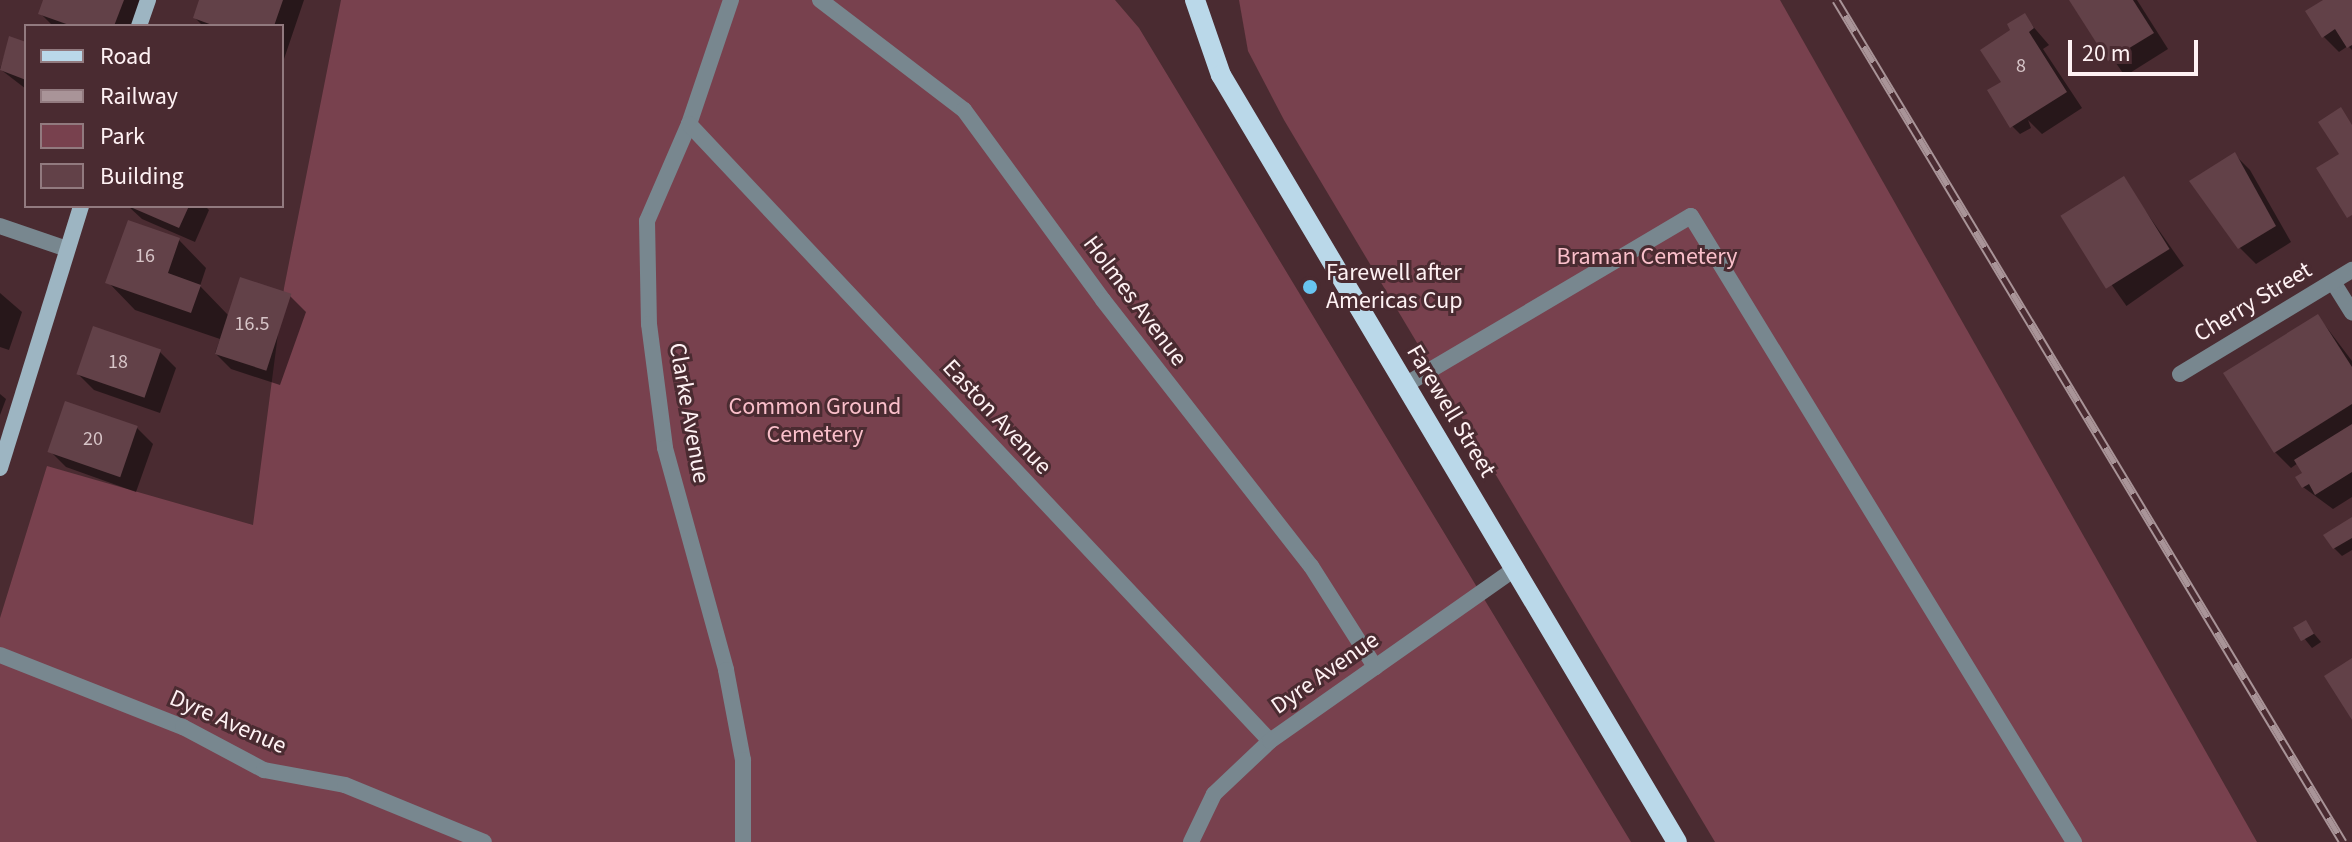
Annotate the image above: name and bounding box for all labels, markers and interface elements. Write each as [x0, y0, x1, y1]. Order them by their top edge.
legend [24, 24, 284, 208]
scale bar [2072, 24, 2202, 74]
text: 20 m [2082, 36, 2131, 71]
text: Road [100, 39, 152, 74]
house number: 8 [2016, 54, 2026, 78]
text: Railway [100, 79, 178, 114]
text: Park [100, 119, 145, 154]
text: Building [100, 159, 184, 194]
street label: Holmes Avenue [1077, 230, 1193, 372]
park label: Braman Cemetery [1557, 243, 1737, 271]
house number: 16 [135, 244, 155, 268]
street label: Cherry Street [2189, 256, 2317, 348]
place label: Farewell after Americas Cup [1326, 259, 1463, 315]
marker: Farewell after Americas Cup [1301, 278, 1319, 296]
house number: 16.5 [235, 312, 269, 336]
street label: Clarke Avenue [662, 340, 716, 486]
street label: Farewell Street [1400, 340, 1502, 482]
house number: 18 [108, 350, 128, 374]
street label: Easton Avenue [936, 353, 1058, 481]
park label: Common Ground Cemetery [729, 393, 901, 449]
house number: 20 [83, 427, 103, 451]
street label: Dyre Avenue [1266, 625, 1384, 721]
street label: Dyre Avenue [165, 683, 291, 761]

